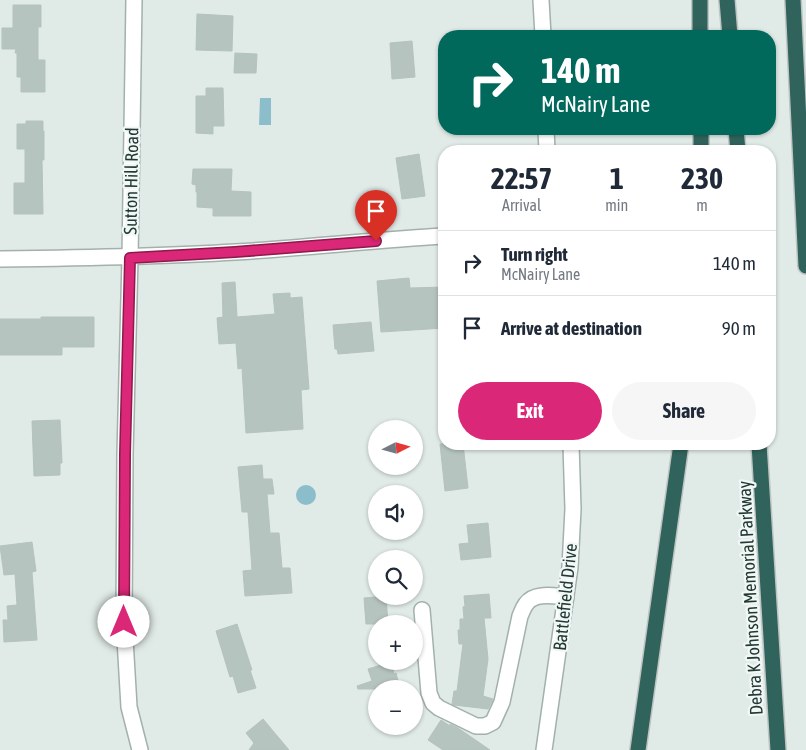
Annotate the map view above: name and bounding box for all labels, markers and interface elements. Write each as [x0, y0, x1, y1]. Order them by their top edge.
icon: right [458, 50, 523, 115]
text: 140 m [541, 50, 620, 90]
text: McNairy Lane [541, 91, 650, 117]
street label: Sutton Hill Road [120, 127, 142, 235]
text: 22:57 [491, 161, 552, 195]
text: 1 [610, 161, 624, 195]
text: 230 [681, 161, 723, 195]
pin [355, 190, 397, 241]
text: Arrival [502, 196, 541, 214]
text: min [605, 196, 628, 214]
text: m [696, 196, 708, 214]
icon: arrive [362, 197, 390, 225]
text: Turn right [501, 243, 568, 265]
icon: right [458, 249, 486, 277]
text: 140 m [713, 252, 756, 274]
text: McNairy Lane [501, 265, 580, 283]
icon: arrive [458, 314, 486, 342]
text: Arrive at destination [501, 317, 642, 339]
text: 90 m [722, 317, 756, 339]
button: Exit [458, 382, 602, 440]
button: Share [612, 382, 756, 440]
north arrow [368, 420, 422, 475]
map controls [368, 420, 423, 735]
street label: Debra K Johnson Memorial Parkway [733, 480, 767, 716]
button: sound [368, 485, 423, 540]
street label: Battlefield Drive [549, 542, 581, 652]
button: search [368, 550, 423, 605]
position arrow [97, 595, 149, 647]
button: + [368, 615, 423, 670]
button: − [368, 680, 423, 735]

